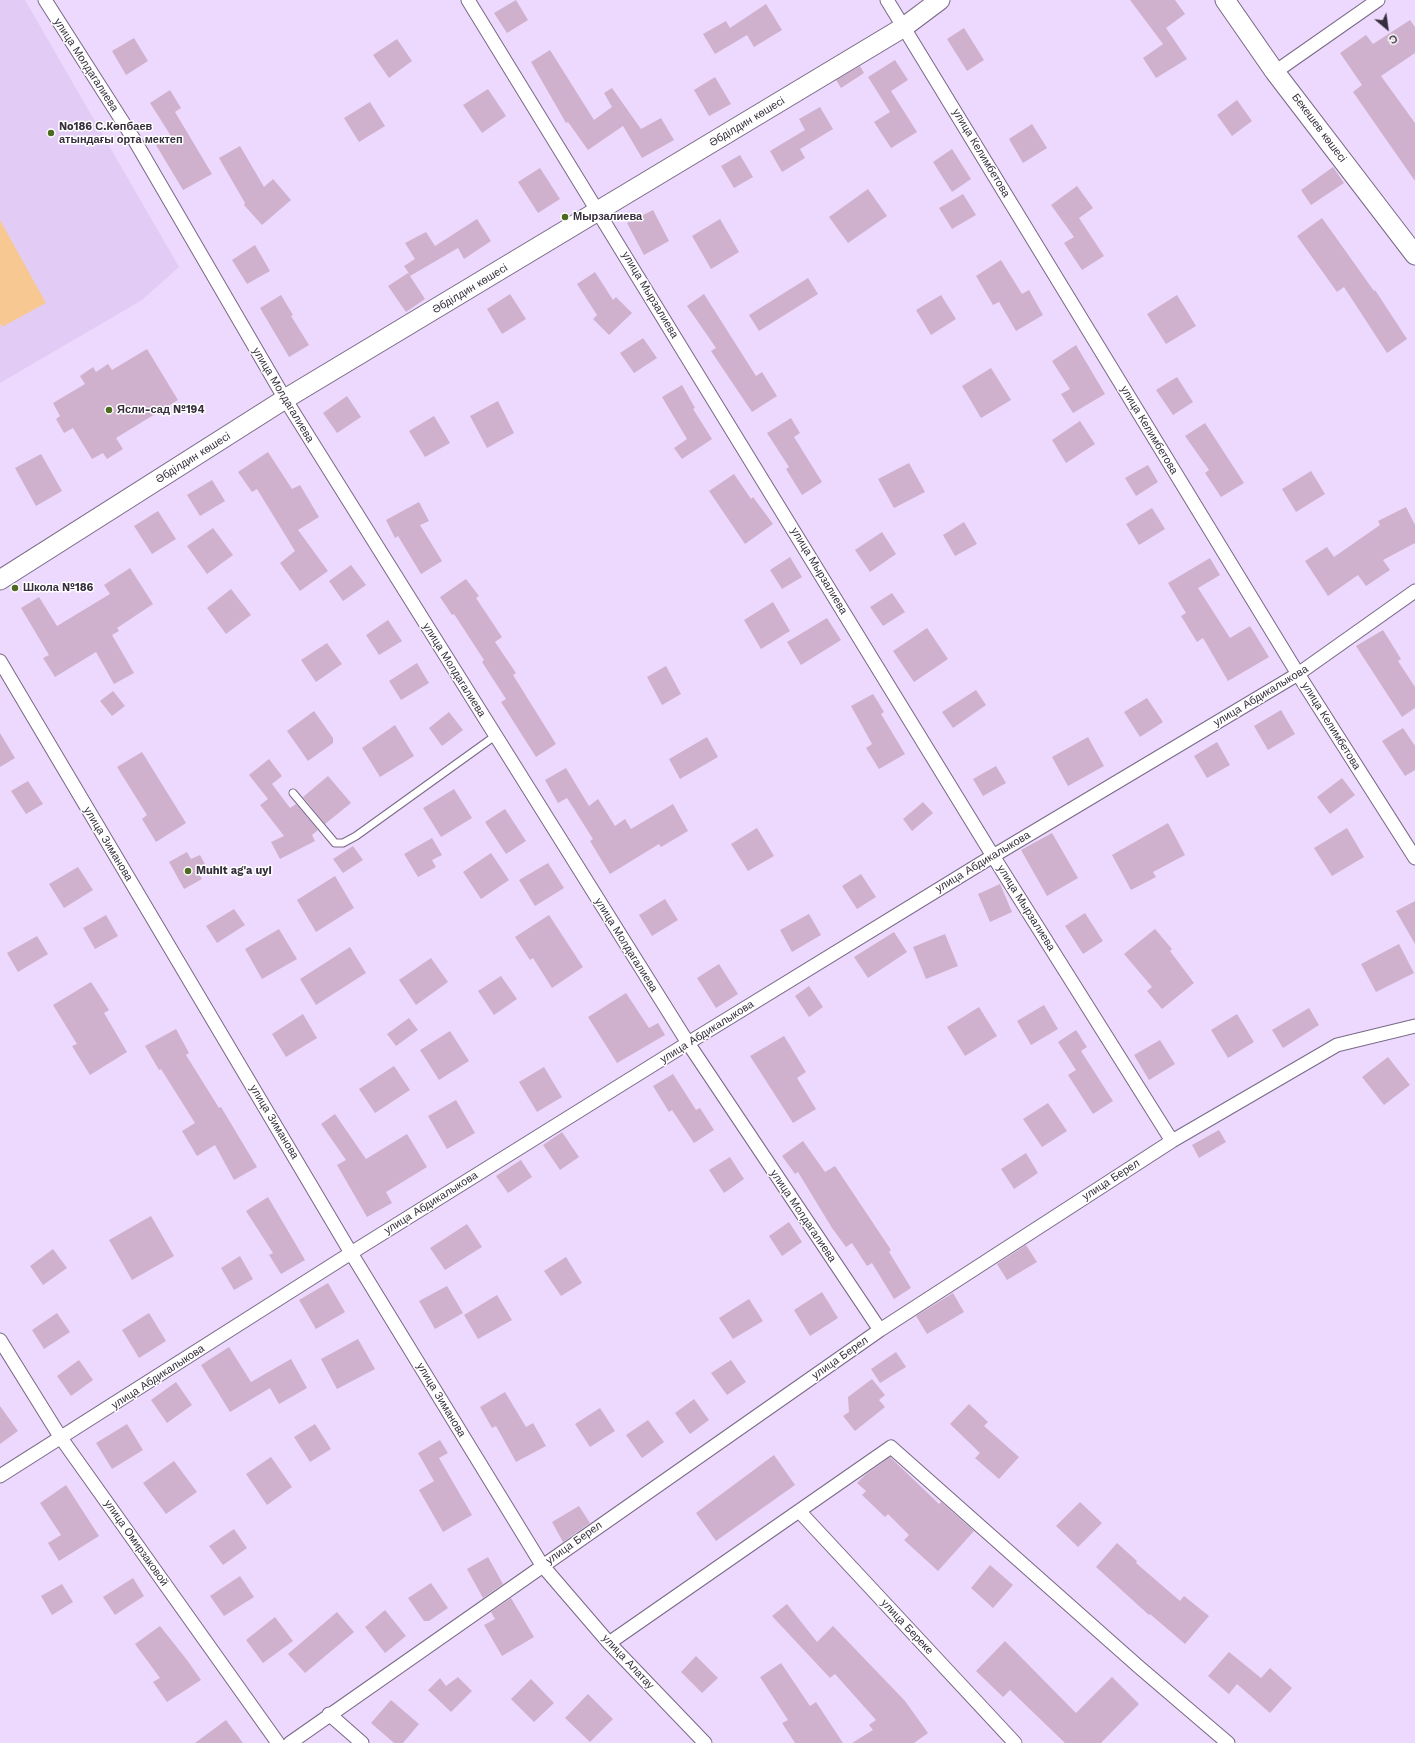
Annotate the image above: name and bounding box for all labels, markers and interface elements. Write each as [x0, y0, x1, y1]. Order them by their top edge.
north arrow [1367, 8, 1407, 48]
street label: улица Молдагалиева [51, 16, 121, 114]
text: С [1386, 31, 1400, 47]
street label: Бекешев көшесі [1289, 91, 1349, 165]
street label: Әбділдин көшесі [707, 94, 787, 150]
street label: улица Келимбетова [949, 106, 1013, 200]
place label: No186 С.Көпбаев атындағы орта мектеп [59, 120, 183, 146]
marker: No186 С.Көпбаев атындағы орта мектеп [46, 128, 56, 138]
place label: Мырзалиева [573, 210, 642, 224]
marker: Мырзалиева [560, 212, 570, 222]
street label: улица Мырзалиева [619, 249, 681, 341]
street label: Әбділдин көшесі [430, 261, 510, 317]
street label: улица Молдагалиева [249, 345, 317, 445]
street label: улица Келимбетова [1117, 383, 1181, 477]
place label: Ясли-сад №194 [117, 403, 205, 417]
marker: Ясли-сад №194 [104, 405, 114, 415]
street label: Әбділдин көшесі [153, 430, 233, 486]
street label: улица Мырзалиева [788, 525, 850, 617]
place label: Школа №186 [23, 581, 93, 595]
marker: Школа №186 [10, 583, 20, 593]
street label: улица Молдагалиева [420, 620, 488, 720]
street label: улица Абдикалыкова [1211, 663, 1311, 729]
street label: улица Келимбетова [1299, 680, 1363, 772]
street label: улица Зиманова [81, 804, 135, 884]
street label: улица Абдикалыкова [933, 829, 1033, 895]
street label: улица Мырзалиева [994, 863, 1058, 953]
place label: Muhit ag'a uyi [196, 864, 272, 878]
marker: Muhit ag'a uyi [183, 866, 193, 876]
street label: улица Молдагалиева [592, 895, 660, 995]
street label: улица Абдикалыкова [658, 998, 756, 1066]
street label: улица Зиманова [247, 1082, 301, 1162]
street label: улица Берел [1080, 1157, 1142, 1203]
street label: улица Молдагалиева [767, 1167, 839, 1265]
street label: улица Абдикалыкова [382, 1169, 480, 1237]
street label: улица Берел [809, 1334, 871, 1382]
street label: улица Абдикалыкова [109, 1342, 207, 1412]
street label: улица Зиманова [414, 1360, 468, 1440]
street label: улица Омирзаковой [101, 1497, 171, 1589]
street label: улица Берел [543, 1519, 605, 1567]
street label: улица Береке [878, 1597, 936, 1657]
street label: улица Алатау [599, 1632, 657, 1692]

